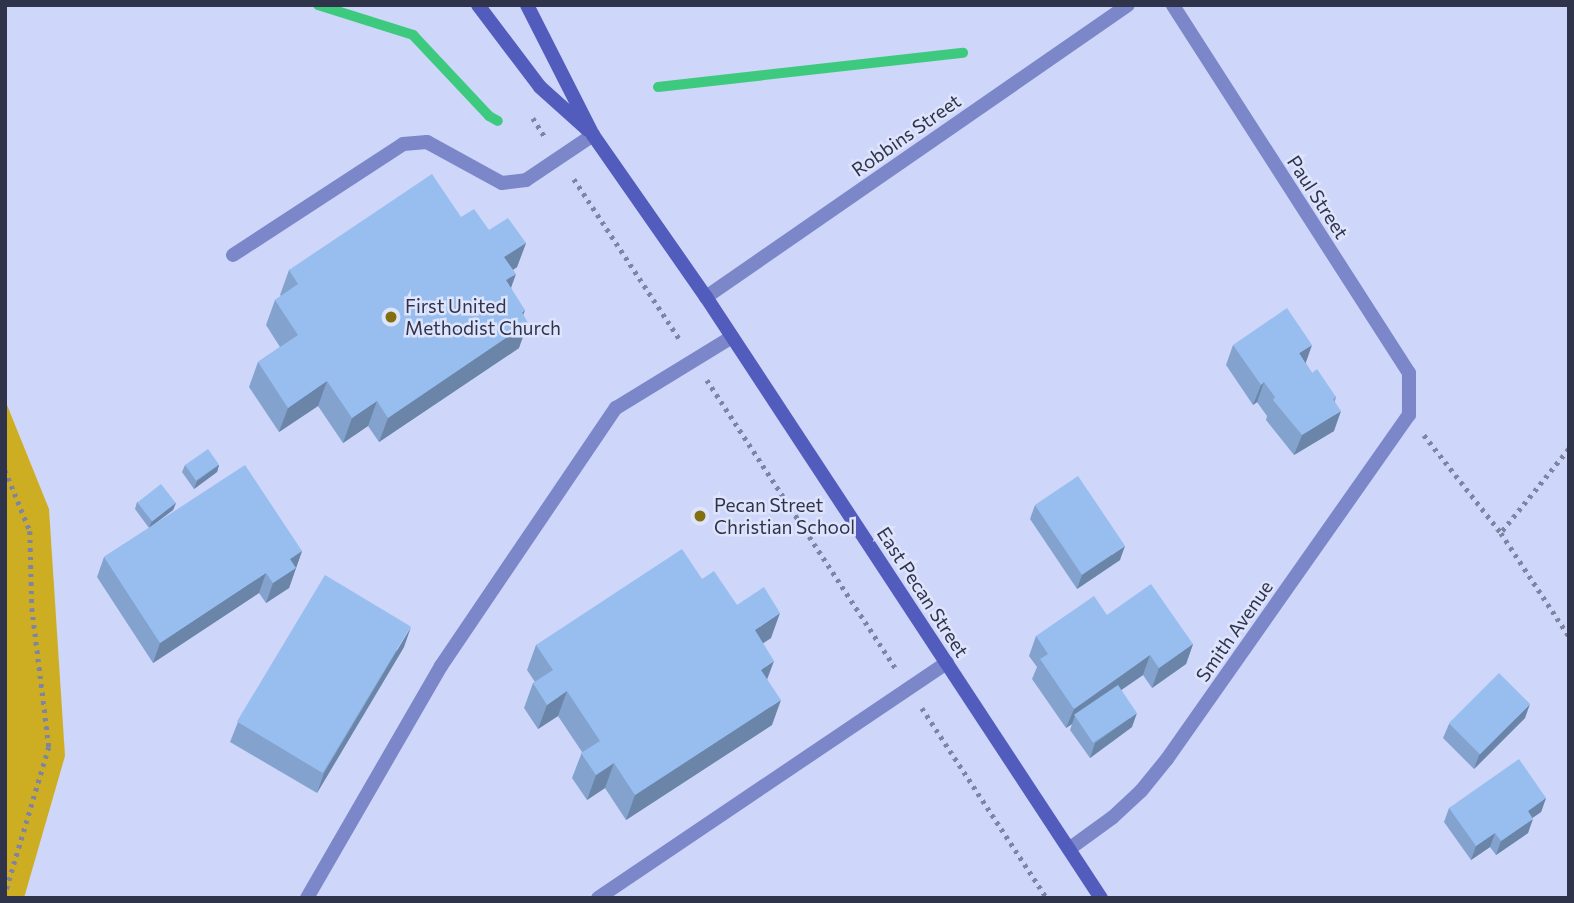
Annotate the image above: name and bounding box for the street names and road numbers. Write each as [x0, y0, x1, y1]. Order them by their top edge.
street label: Robbins Street [847, 89, 965, 181]
street label: Paul Street [1283, 151, 1353, 243]
street label: East Pecan Street [872, 523, 974, 661]
street label: Smith Avenue [1191, 576, 1277, 686]

